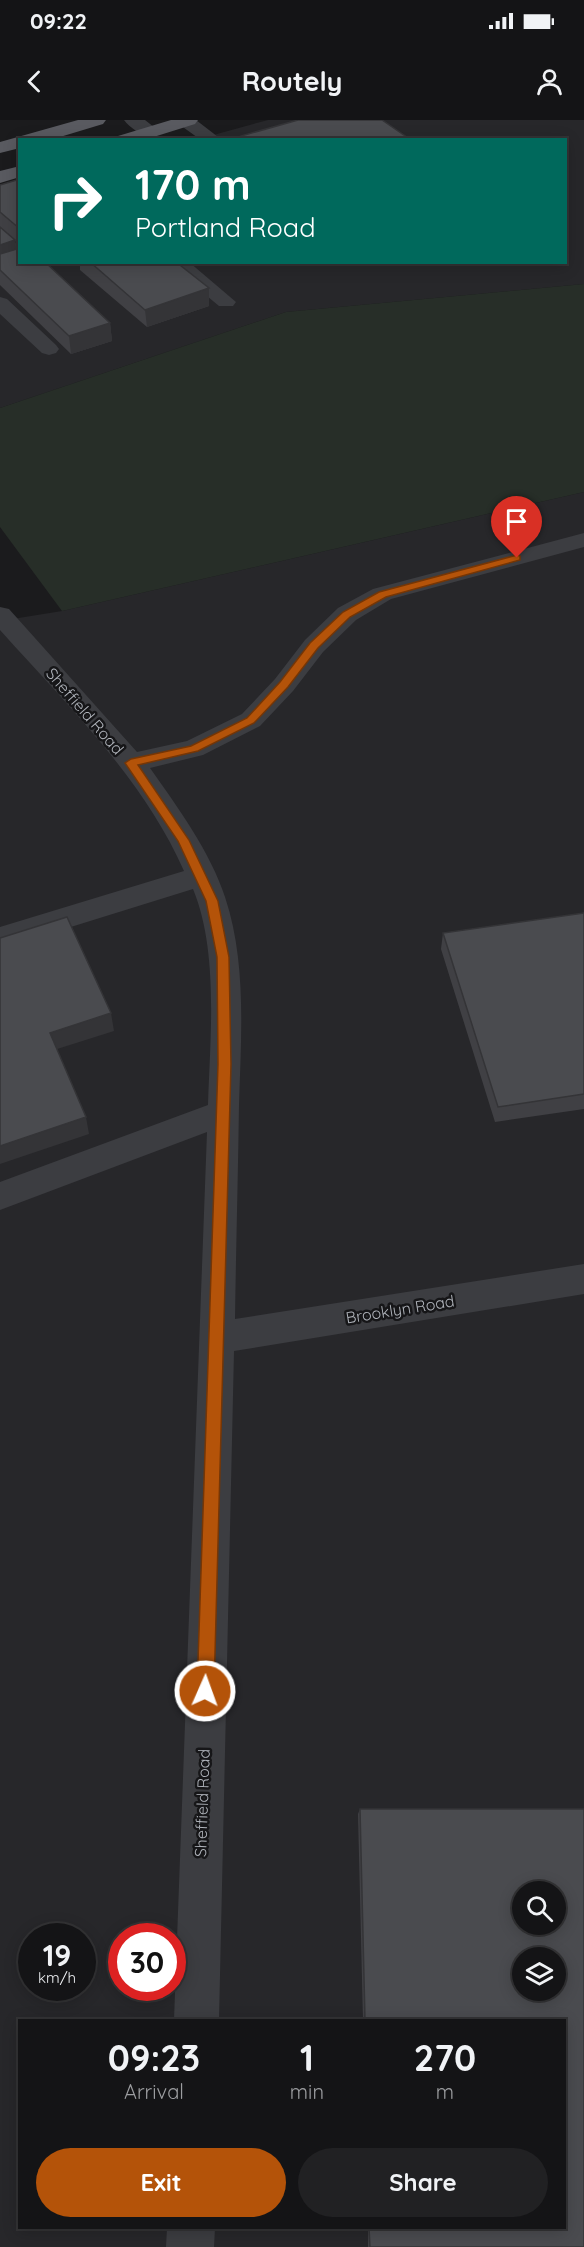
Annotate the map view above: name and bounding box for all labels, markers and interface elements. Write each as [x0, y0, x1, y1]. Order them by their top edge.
text: 09:22 [30, 7, 87, 35]
text: Routely [242, 64, 342, 98]
icon: back [18, 65, 51, 98]
icon: person [533, 65, 566, 98]
text: 170 m [135, 158, 251, 211]
icon: right [36, 162, 114, 240]
text: Portland Road [135, 210, 316, 244]
pin [491, 496, 542, 558]
icon: arrive [500, 505, 533, 538]
street label: Sheffield Road [42, 664, 128, 758]
street label: Brooklyn Road [344, 1291, 456, 1327]
position arrow [173, 1659, 237, 1723]
street label: Sheffield Road [190, 1748, 214, 1858]
map controls [512, 1881, 566, 2001]
button: search [512, 1881, 566, 1935]
speed limit sign: 30 [108, 1923, 186, 2001]
text: 19 [43, 1936, 71, 1974]
button: layers [512, 1947, 566, 2001]
text: km/h [38, 1968, 76, 1987]
text: 09:23 [108, 2035, 200, 2080]
text: 1 [300, 2035, 314, 2080]
text: 270 [414, 2035, 476, 2080]
text: Arrival [124, 2079, 184, 2104]
text: min [290, 2079, 324, 2104]
text: m [436, 2079, 454, 2104]
button: Exit [36, 2148, 286, 2217]
button: Share [298, 2148, 548, 2217]

